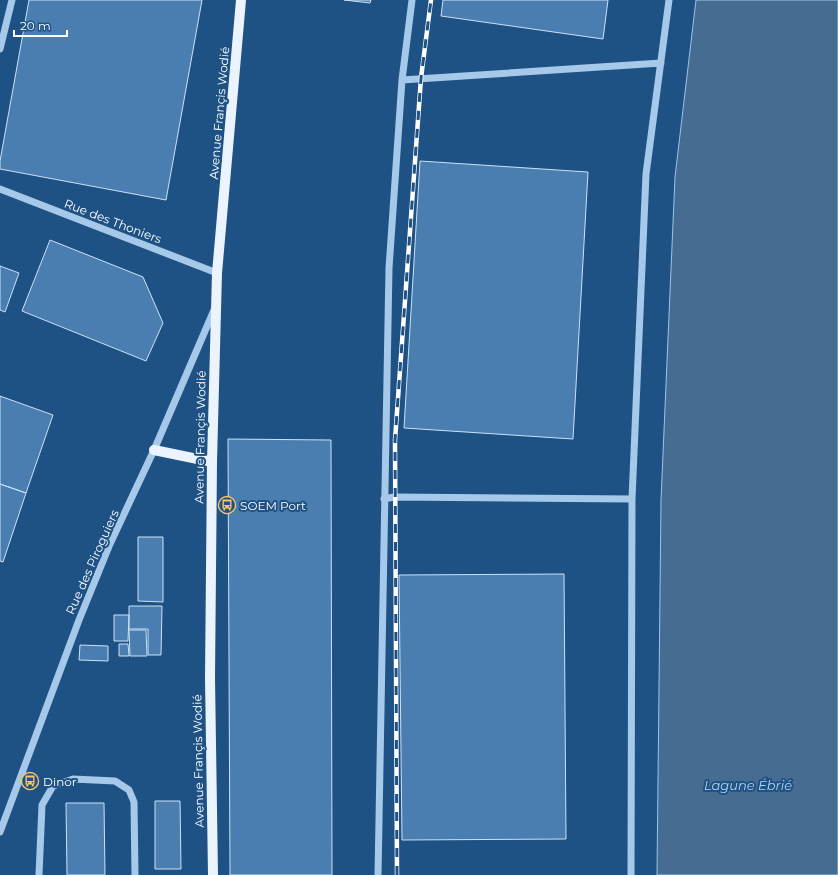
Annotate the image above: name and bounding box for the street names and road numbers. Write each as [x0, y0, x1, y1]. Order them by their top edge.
street label: Avenue Françis Wodié [206, 46, 232, 180]
street label: Rue des Thoniers [62, 195, 164, 247]
street label: Avenue Françis Wodié [191, 370, 209, 504]
street label: Rue des Piroguiers [62, 507, 122, 617]
street label: Avenue Françis Wodié [189, 694, 207, 828]

